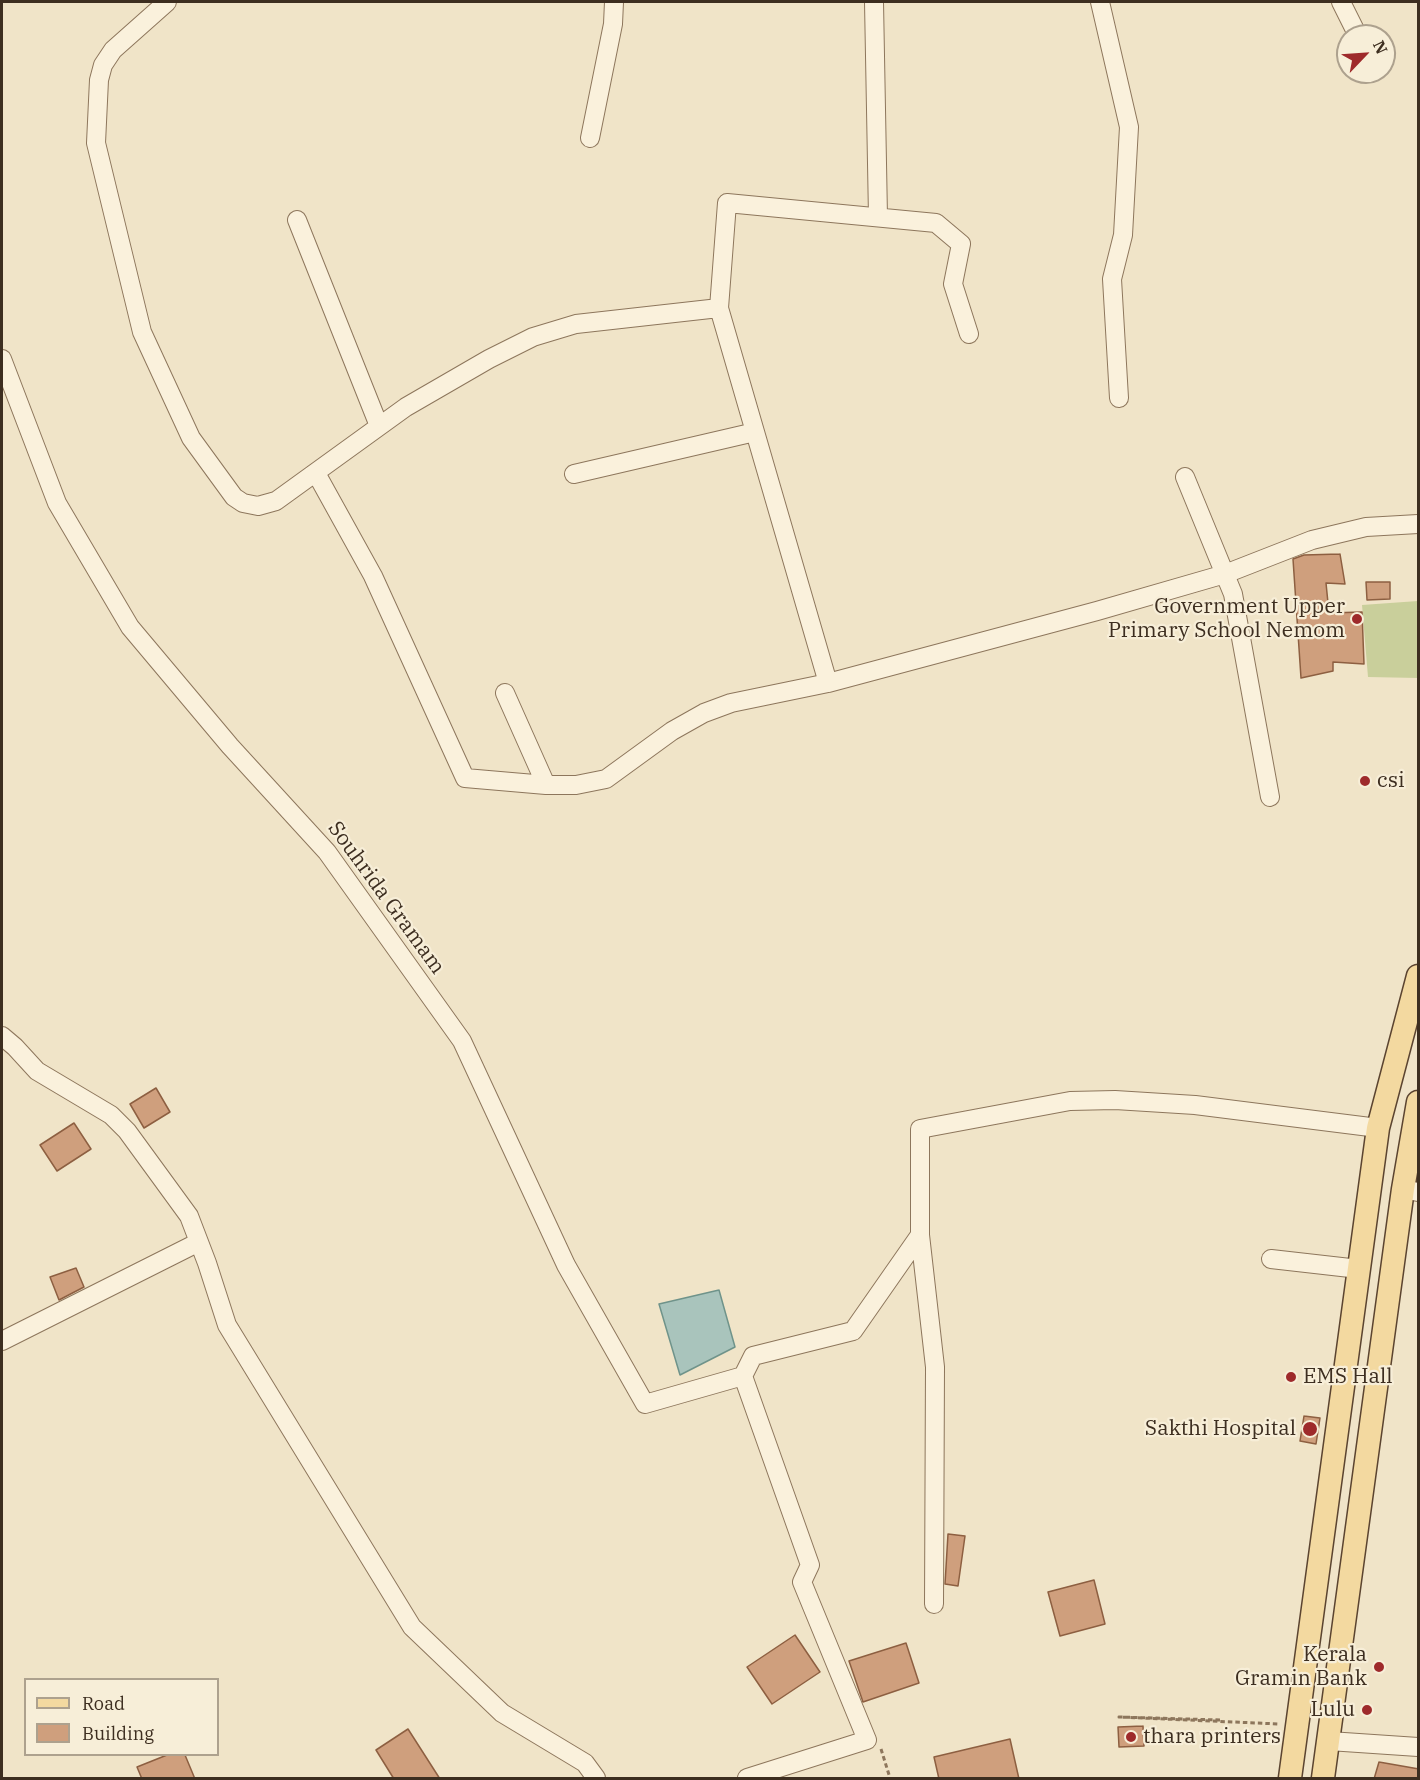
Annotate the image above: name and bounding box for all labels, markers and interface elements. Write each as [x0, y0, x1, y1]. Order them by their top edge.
north arrow [1336, 24, 1396, 84]
text: N [1369, 37, 1392, 57]
place label: Government Upper Primary School Nemom [1108, 594, 1345, 644]
marker: Government Upper Primary School Nemom [1350, 612, 1364, 626]
place label: csi [1377, 768, 1405, 794]
marker: csi [1358, 774, 1372, 788]
street label: Souhrida Gramam [322, 817, 450, 979]
place label: EMS Hall [1303, 1364, 1393, 1390]
marker: EMS Hall [1284, 1370, 1298, 1384]
place label: Sakthi Hospital [1145, 1416, 1296, 1442]
marker: Sakthi Hospital [1301, 1420, 1319, 1438]
place label: Kerala Gramin Bank [1235, 1642, 1367, 1692]
marker: Kerala Gramin Bank [1372, 1660, 1386, 1674]
legend [24, 1678, 219, 1756]
text: Road [82, 1692, 125, 1715]
place label: Lulu [1310, 1697, 1355, 1723]
marker: Lulu [1360, 1703, 1374, 1717]
text: Building [82, 1722, 154, 1745]
place label: thara printers [1143, 1724, 1281, 1750]
marker: thara printers [1124, 1730, 1138, 1744]

